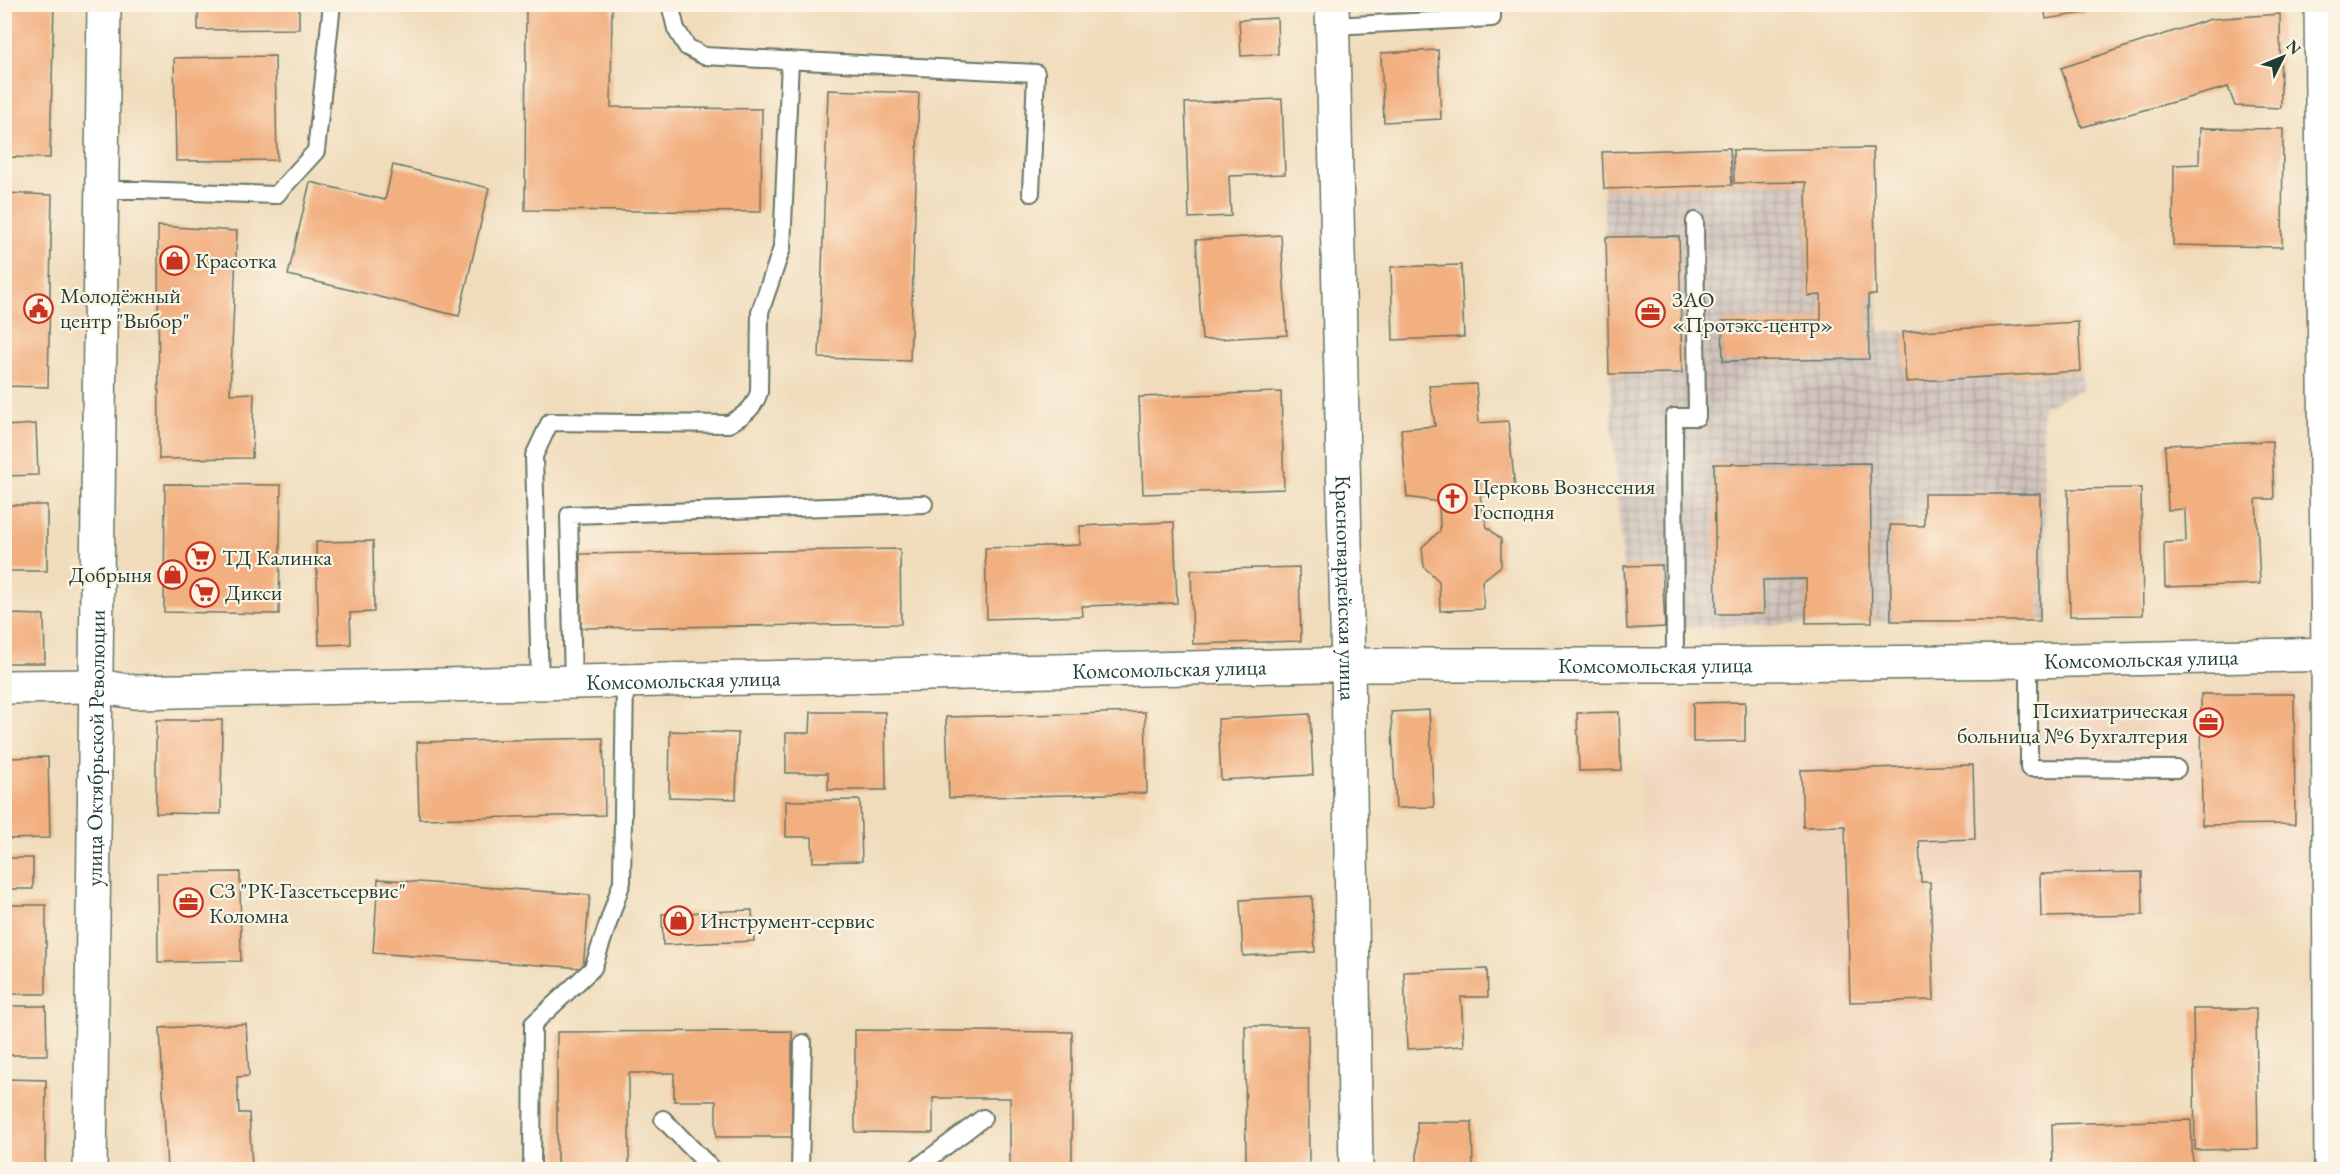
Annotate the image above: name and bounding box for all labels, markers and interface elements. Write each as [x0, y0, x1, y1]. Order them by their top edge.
north arrow [2253, 27, 2313, 87]
text: N [2282, 35, 2306, 59]
shop icon: Красотка [158, 244, 190, 276]
place label: Красотка [195, 246, 277, 275]
place label: Молодёжный центр "Выбор" [60, 281, 190, 335]
place label: ЗАО «Протэкс-центр» [1672, 285, 1833, 339]
public building icon: Молодёжный центр "Выбор" [23, 292, 55, 324]
office icon: ЗАО «Протэкс-центр» [1635, 296, 1667, 328]
place label: Церковь Вознесения Господня [1473, 472, 1656, 526]
street label: Красногвардейская улица [1329, 475, 1363, 701]
church icon: Церковь Вознесения Господня [1436, 483, 1468, 515]
supermarket icon: ТД Калинка [185, 541, 217, 573]
place label: ТД Калинка [222, 543, 332, 572]
shop icon: Добрыня [157, 558, 189, 590]
place label: Добрыня [69, 560, 152, 589]
supermarket icon: Дикси [188, 576, 220, 608]
place label: Дикси [225, 578, 283, 607]
street label: улица Октябрьской Революции [79, 609, 111, 887]
street label: Комсомольская улица [2044, 642, 2239, 675]
street label: Комсомольская улица [1558, 650, 1753, 680]
street label: Комсомольская улица [1072, 652, 1267, 685]
street label: Комсомольская улица [586, 663, 781, 696]
place label: Психиатрическая больница №6 Бухгалтерия [1957, 696, 2188, 750]
office icon: Психиатрическая больница №6 Бухгалтерия [2193, 707, 2225, 739]
place label: СЗ "РК-Газсетьсервис" Коломна [209, 876, 406, 930]
office icon: СЗ "РК-Газсетьсервис" Коломна [172, 887, 204, 919]
shop icon: Инструмент-сервис [663, 904, 695, 936]
place label: Инструмент-сервис [700, 906, 875, 935]

